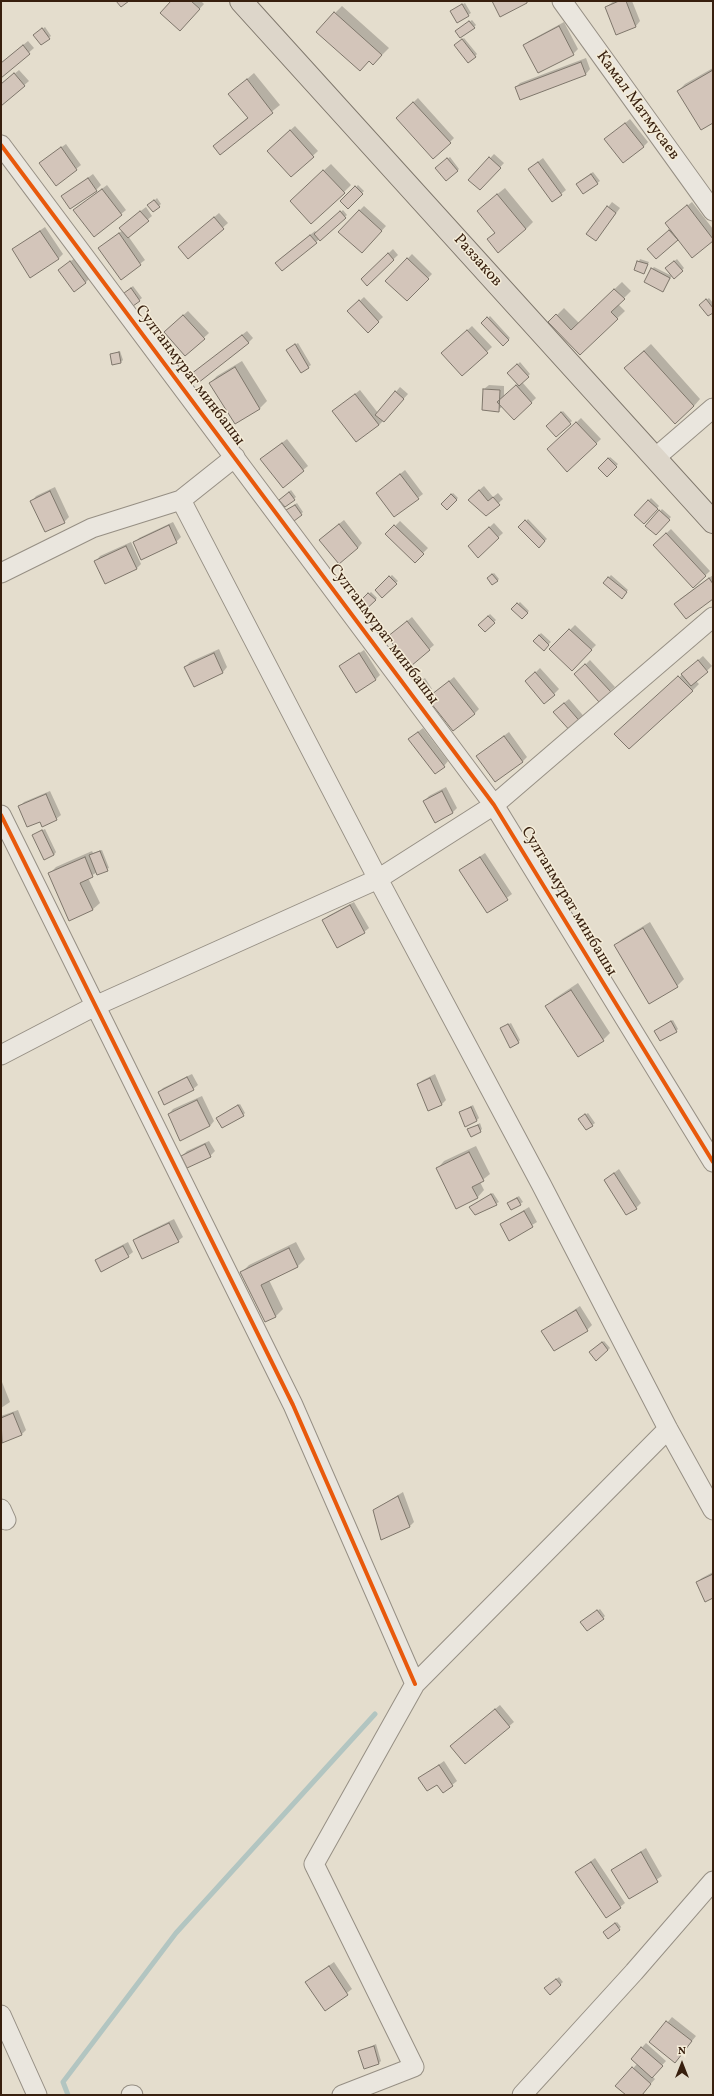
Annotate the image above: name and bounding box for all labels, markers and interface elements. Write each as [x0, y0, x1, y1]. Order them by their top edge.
street label: Камал Матмусаев [591, 48, 683, 164]
street label: Раззаков [448, 231, 506, 291]
street label: Султанмурат минбашы [130, 302, 248, 450]
street label: Султанмурат минбашы [324, 561, 442, 709]
street label: Султанмурат минбашы [516, 824, 620, 980]
north arrow [662, 2044, 702, 2084]
text: N [678, 2044, 686, 2059]

